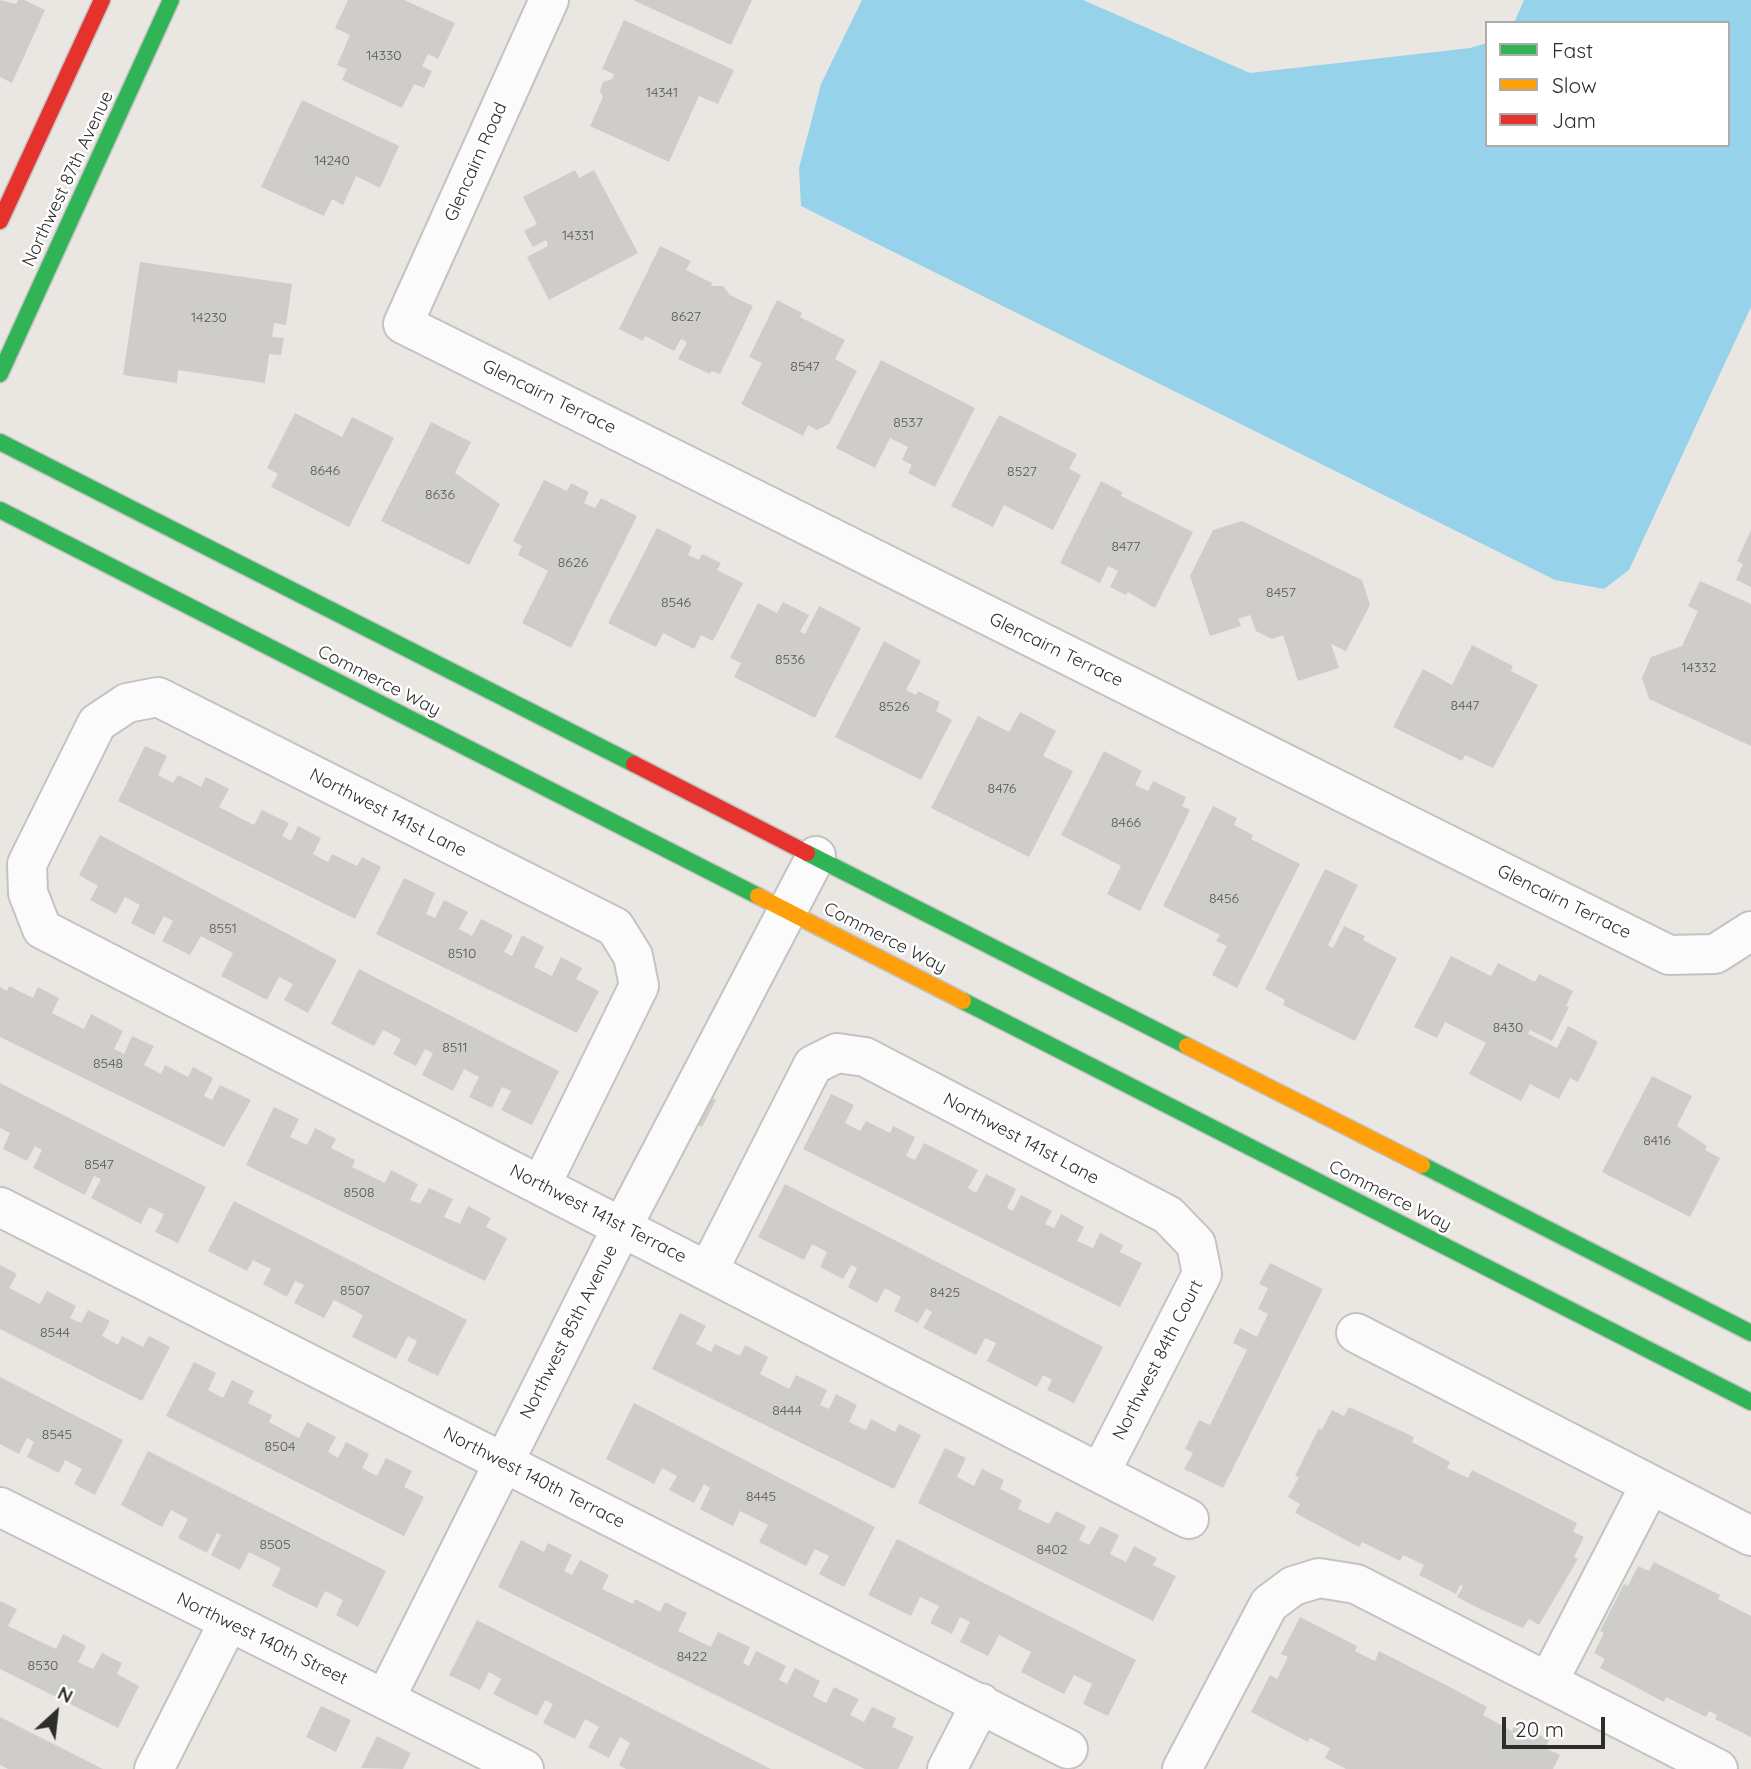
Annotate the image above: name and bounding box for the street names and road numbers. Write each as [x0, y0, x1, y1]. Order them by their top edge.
street label: Northwest 87th Avenue [18, 88, 118, 270]
street label: Glencairn Road [440, 99, 512, 225]
street label: Glencairn Terrace [479, 355, 619, 439]
street label: Glencairn Terrace [986, 608, 1126, 692]
street label: Commerce Way [314, 641, 444, 721]
street label: Northwest 141st Lane [306, 764, 470, 862]
street label: Glencairn Terrace [1494, 860, 1634, 944]
street label: Commerce Way [820, 898, 950, 978]
street label: Northwest 141st Lane [939, 1089, 1103, 1189]
street label: Commerce Way [1325, 1156, 1455, 1236]
street label: Northwest 141st Terrace [506, 1160, 690, 1268]
street label: Northwest 85th Avenue [516, 1241, 622, 1423]
street label: Northwest 84th Court [1108, 1276, 1208, 1444]
street label: Northwest 140th Terrace [439, 1423, 629, 1533]
street label: Northwest 140th Street [173, 1588, 351, 1690]

